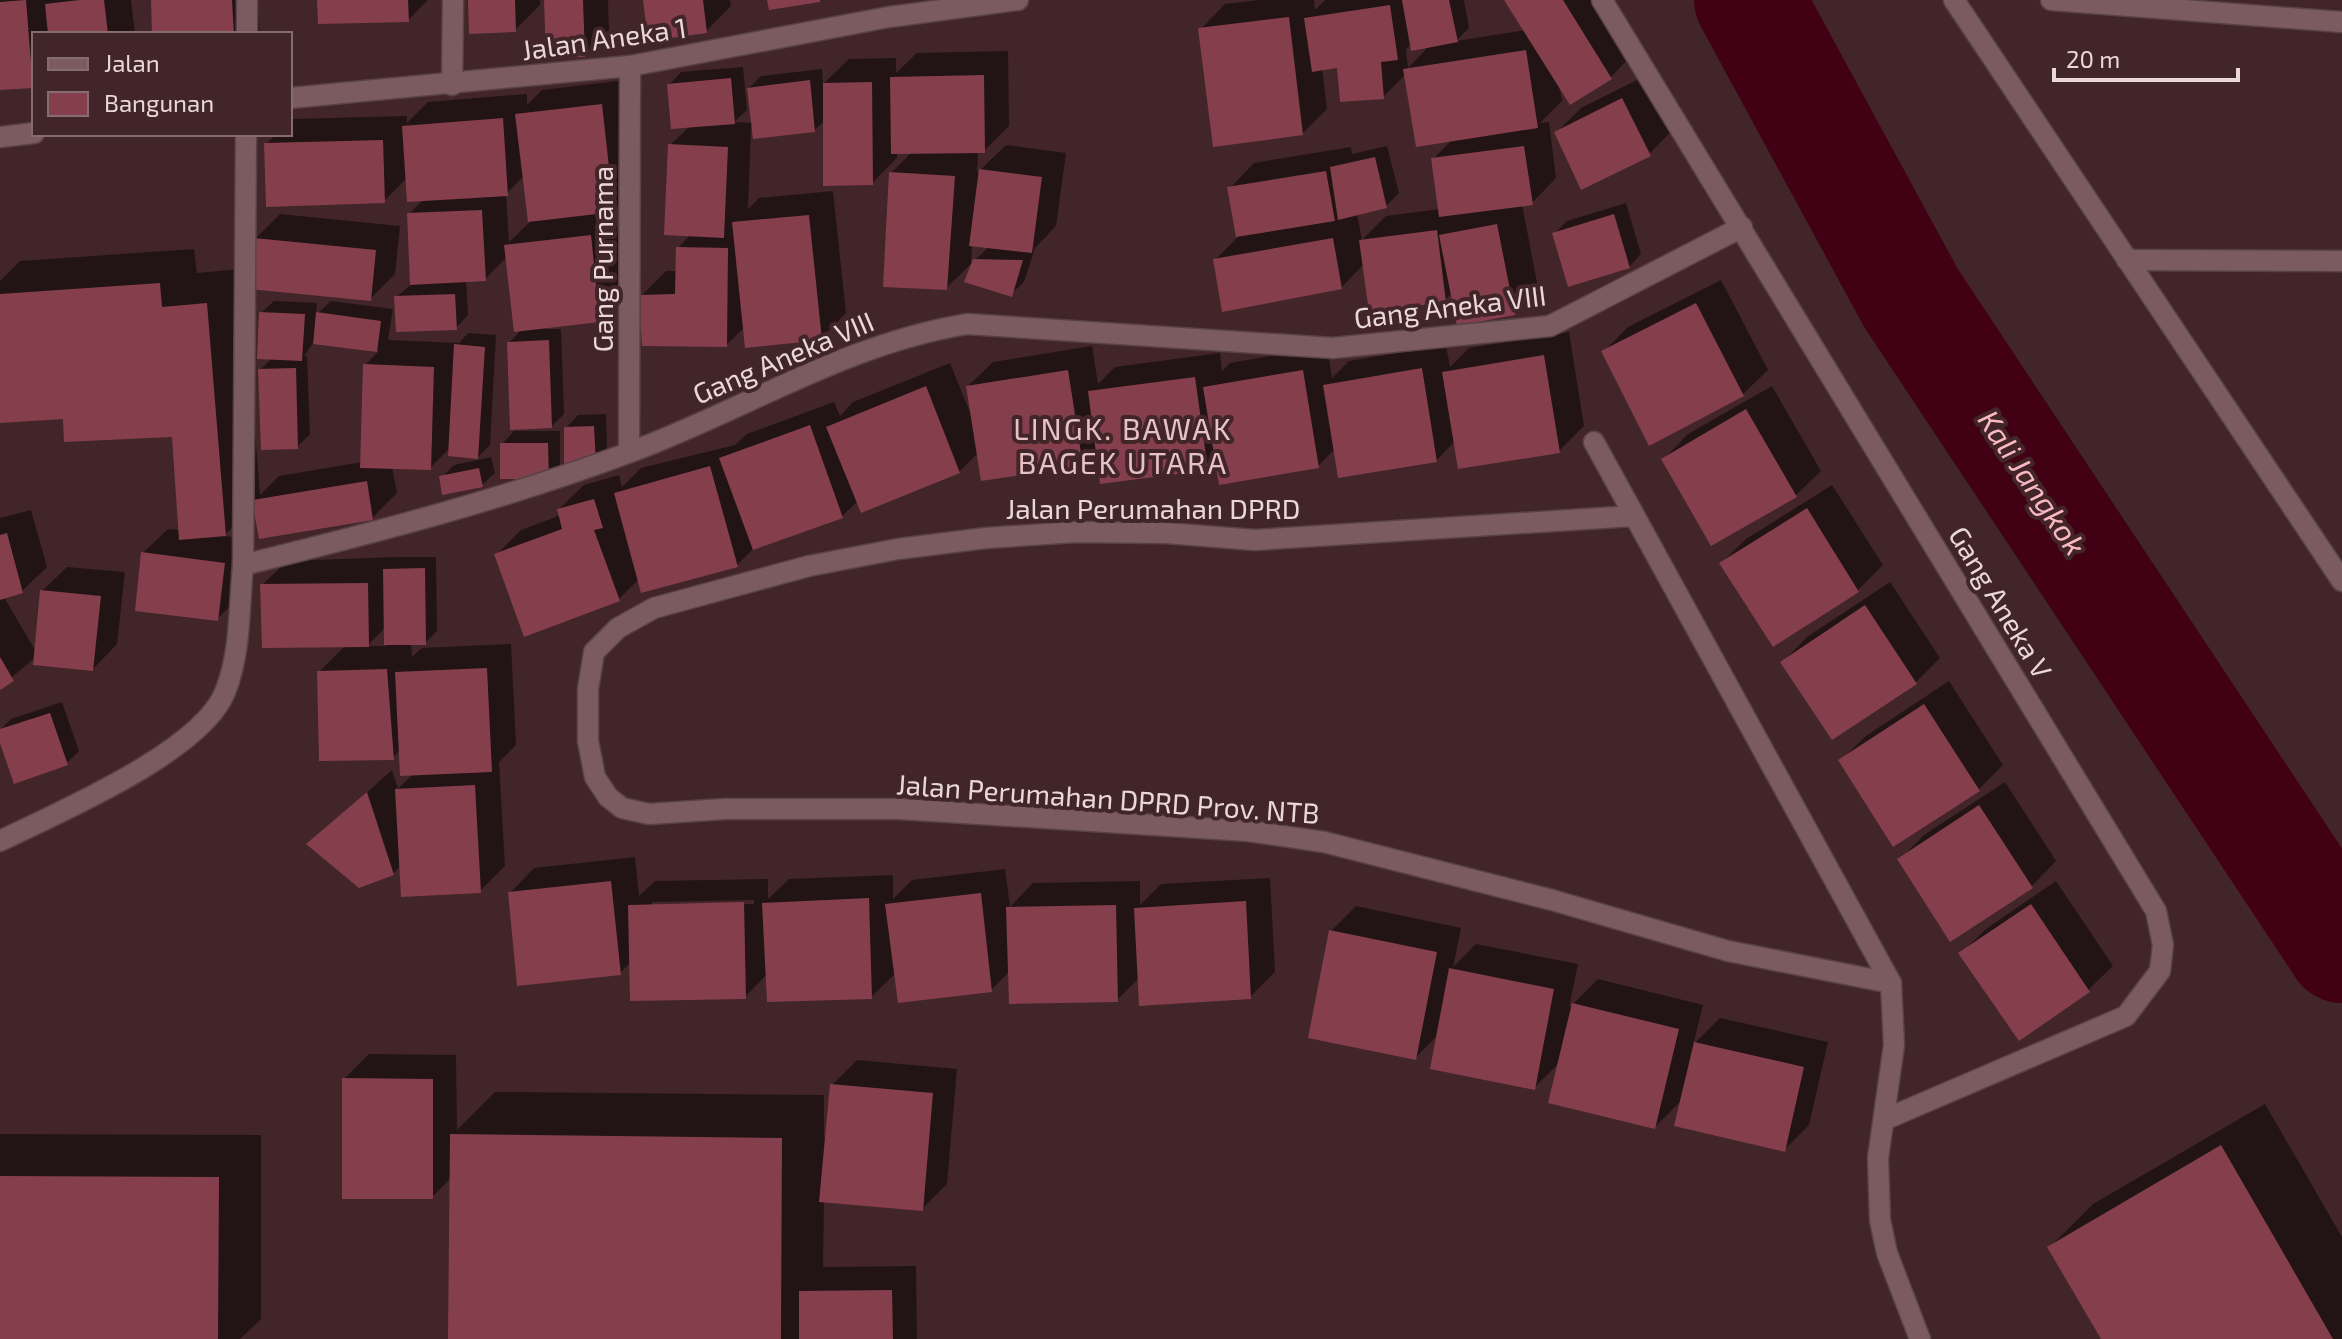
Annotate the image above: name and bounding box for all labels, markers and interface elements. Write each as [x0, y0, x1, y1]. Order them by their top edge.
street label: Jalan Aneka 1 [519, 10, 689, 66]
legend [32, 32, 292, 136]
scale bar [2054, 32, 2238, 82]
text: 20 m [2066, 44, 2120, 73]
text: Jalan [104, 48, 160, 77]
text: Bangunan [104, 88, 214, 117]
street label: Gang Purnama [585, 166, 619, 352]
street label: Gang Aneka VIII [1352, 277, 1548, 335]
street label: Gang Aneka VIII [687, 304, 879, 410]
water label: Kali Jangkok [1971, 403, 2095, 561]
district label: LINGK. BAWAK BAGEK UTARA [1013, 410, 1233, 480]
street label: Jalan Perumahan DPRD [1006, 491, 1300, 525]
street label: Gang Aneka V [1942, 520, 2060, 684]
street label: Jalan Perumahan DPRD Prov. NTB [895, 766, 1321, 830]

